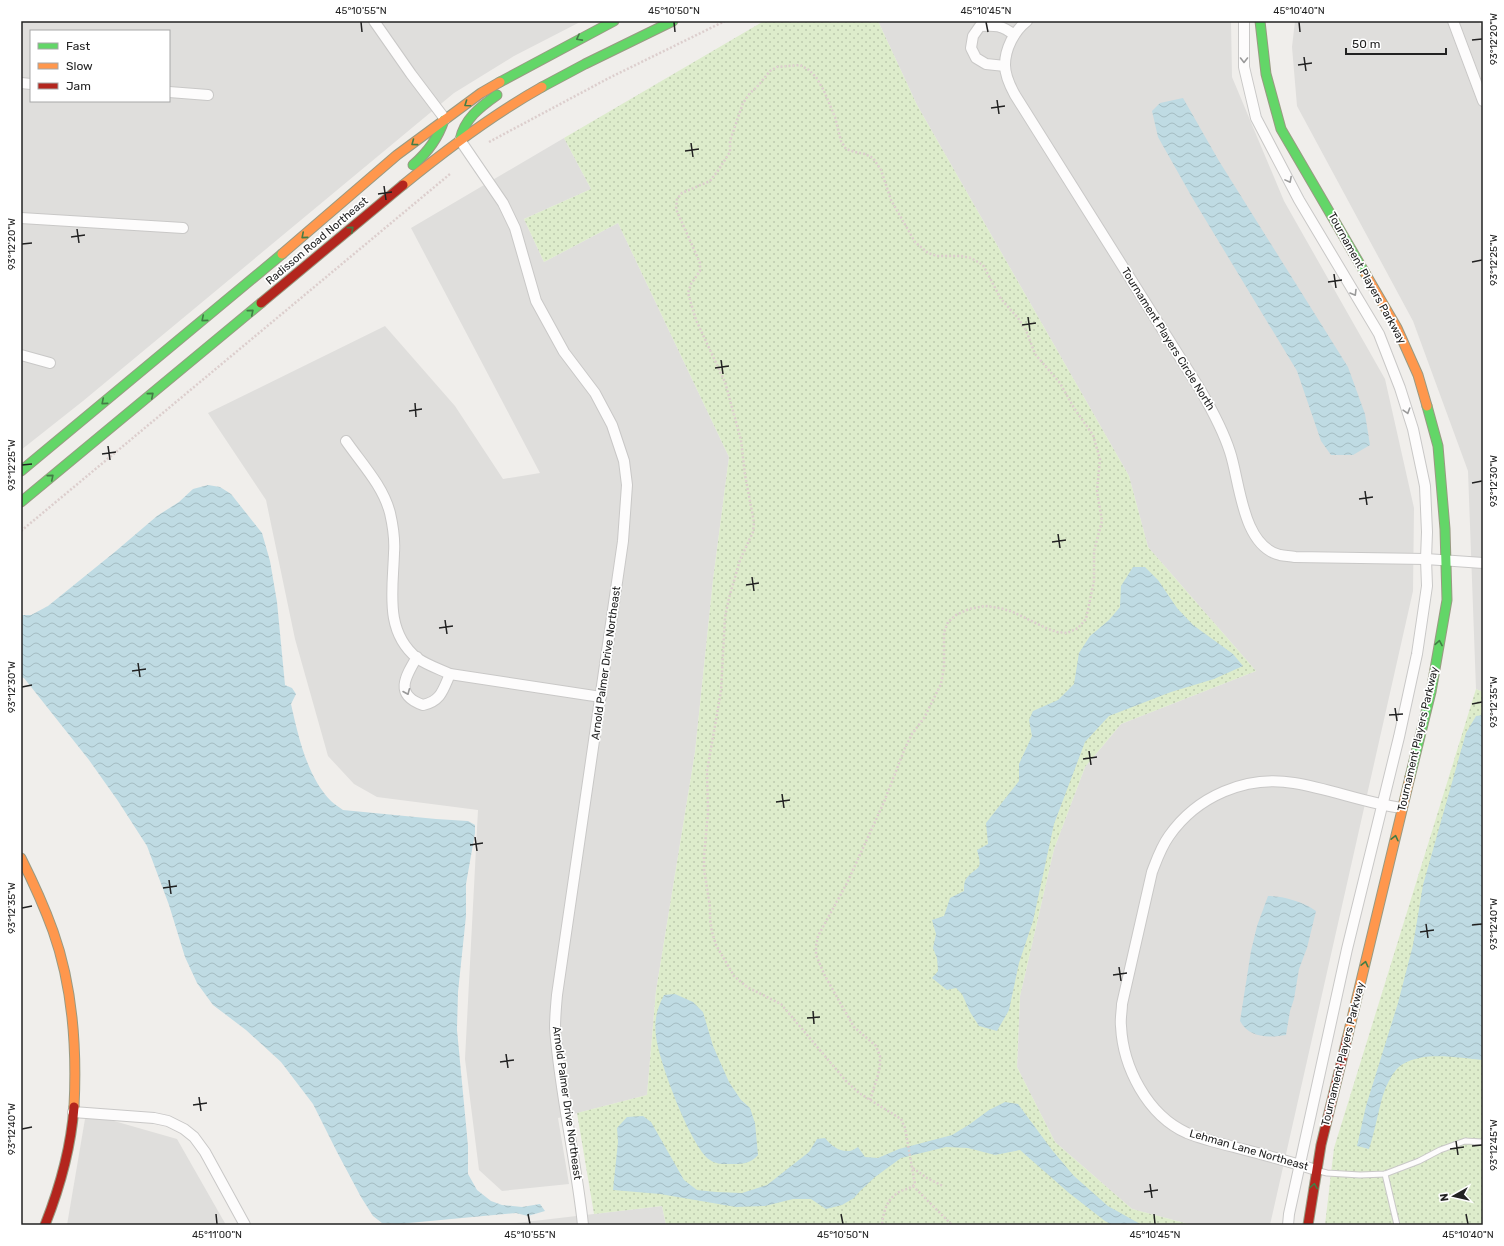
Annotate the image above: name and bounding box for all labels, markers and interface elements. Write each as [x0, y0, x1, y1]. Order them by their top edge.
text: 45°10'55"N [335, 5, 387, 17]
text: 45°10'50"N [648, 5, 700, 17]
text: 45°10'45"N [960, 5, 1012, 17]
text: 45°10'40"N [1273, 5, 1325, 17]
text: 93°12'20"W [1488, 13, 1500, 65]
legend [30, 30, 170, 102]
scale bar [1346, 30, 1446, 56]
one-way arrow [576, 34, 584, 41]
text: 50 m [1352, 37, 1380, 51]
text: Fast [66, 39, 90, 53]
one-way arrow [1240, 57, 1248, 63]
text: Slow [66, 59, 93, 73]
text: Jam [66, 79, 91, 93]
one-way arrow [464, 99, 471, 106]
one-way arrow [411, 138, 418, 145]
one-way arrow [1284, 176, 1292, 184]
street label: Radisson Road Northeast [263, 194, 371, 288]
street label: Tournament Players Parkway [1325, 210, 1409, 346]
text: 93°12'20"W [6, 218, 18, 270]
one-way arrow [347, 226, 354, 233]
one-way arrow [301, 231, 308, 238]
text: 93°12'25"W [1488, 234, 1500, 286]
street label: Tournament Players Circle North [1119, 265, 1217, 413]
one-way arrow [1350, 289, 1357, 296]
one-way arrow [247, 309, 254, 316]
one-way arrow [201, 315, 209, 322]
one-way arrow [147, 392, 154, 399]
one-way arrow [101, 398, 109, 405]
one-way arrow [1402, 407, 1411, 414]
text: 93°12'25"W [6, 439, 18, 491]
text: 93°12'30"W [1488, 455, 1500, 507]
one-way arrow [46, 475, 54, 482]
street label: Arnold Palmer Drive Northeast [589, 585, 623, 741]
one-way arrow [1435, 640, 1443, 646]
text: 93°12'30"W [6, 661, 18, 713]
street label: Tournament Players Parkway [1395, 665, 1441, 813]
text: 93°12'35"W [1488, 676, 1500, 728]
one-way arrow [402, 688, 410, 695]
one-way arrow [1390, 835, 1398, 841]
text: 93°12'35"W [6, 882, 18, 934]
text: 93°12'40"W [1488, 898, 1500, 950]
one-way arrow [1360, 961, 1369, 968]
street label: Tournament Players Parkway [1319, 980, 1367, 1128]
street label: Arnold Palmer Drive Northeast [550, 1025, 584, 1181]
text: 93°12'40"W [6, 1103, 18, 1155]
text: 93°12'45"W [1488, 1119, 1500, 1171]
street label: Lehman Lane Northeast [1188, 1127, 1311, 1173]
north arrow [1434, 1176, 1474, 1216]
one-way arrow [1309, 1183, 1318, 1190]
text: N [1438, 1192, 1452, 1202]
text: 45°11'00"N [192, 1229, 242, 1241]
text: 45°10'55"N [504, 1229, 556, 1241]
text: 45°10'50"N [817, 1229, 869, 1241]
text: 45°10'45"N [1129, 1229, 1181, 1241]
text: 45°10'40"N [1442, 1229, 1494, 1241]

